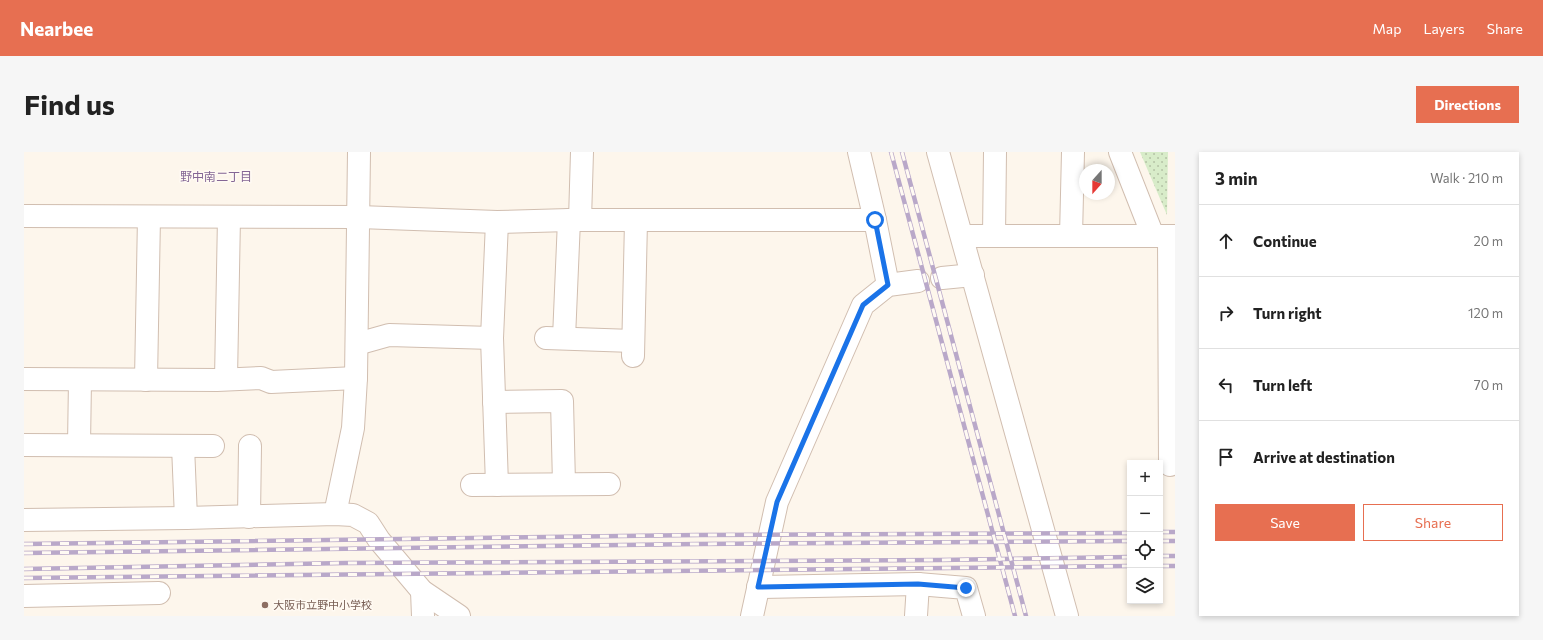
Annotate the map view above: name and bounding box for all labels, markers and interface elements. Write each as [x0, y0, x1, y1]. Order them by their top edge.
text: Nearbee [20, 17, 93, 40]
text: Map [1373, 20, 1401, 37]
text: Layers [1423, 20, 1465, 37]
text: Share [1487, 20, 1523, 37]
button: Directions [1416, 86, 1519, 123]
text: Find us [24, 87, 115, 121]
north arrow [1079, 164, 1115, 200]
text: 3 min [1215, 168, 1258, 189]
district label: 野中南二丁目 [180, 169, 252, 183]
text: Walk · 210 m [1430, 170, 1503, 186]
route start [866, 211, 884, 229]
icon: ahead [1215, 230, 1237, 252]
text: Continue [1253, 232, 1317, 250]
text: 20 m [1474, 233, 1503, 249]
icon: right [1215, 302, 1237, 324]
text: Turn right [1253, 304, 1322, 322]
text: 120 m [1468, 305, 1503, 321]
icon: left [1215, 374, 1237, 396]
text: Turn left [1253, 376, 1312, 394]
text: 70 m [1474, 377, 1503, 393]
icon: arrive [1215, 446, 1237, 468]
text: Arrive at destination [1253, 448, 1395, 466]
map controls [1127, 460, 1163, 604]
button: + [1127, 460, 1163, 496]
button: − [1127, 496, 1163, 532]
button: Save [1215, 504, 1355, 541]
button: Share [1363, 504, 1503, 541]
button: locate [1127, 532, 1163, 568]
button: layers [1127, 568, 1163, 604]
route end [957, 579, 975, 597]
place label: 大阪市立野中小学校 [273, 598, 372, 611]
marker: 大阪市立野中小学校 [260, 600, 270, 610]

